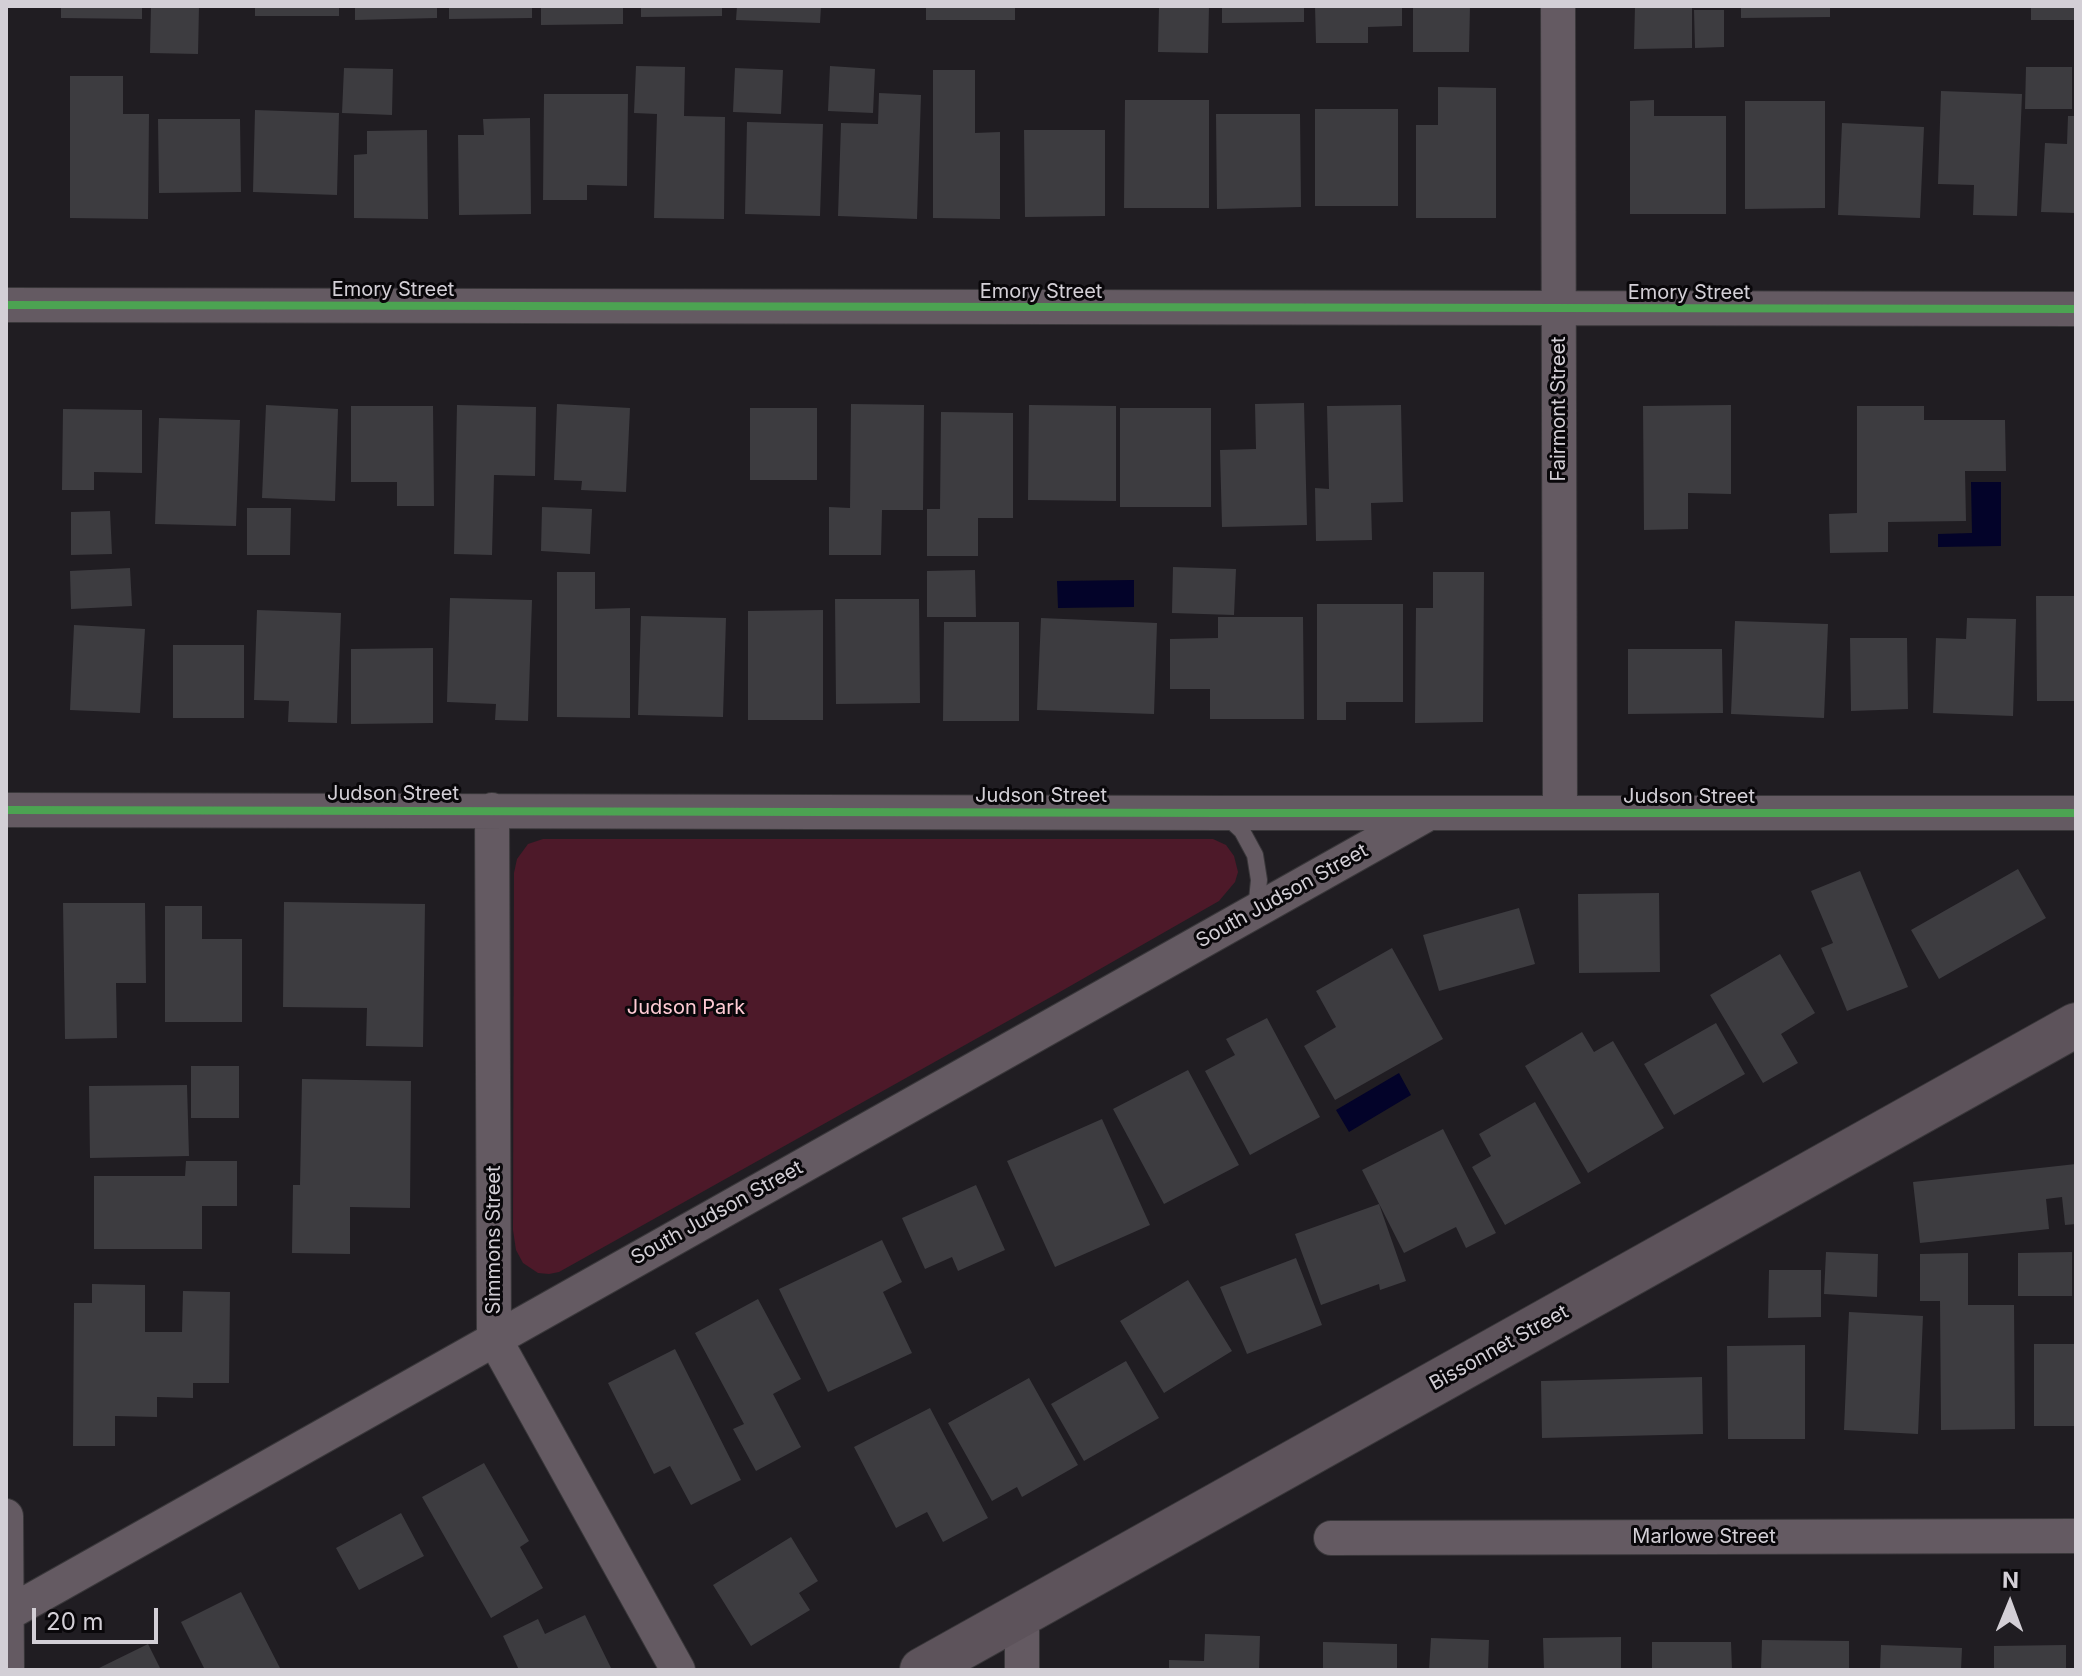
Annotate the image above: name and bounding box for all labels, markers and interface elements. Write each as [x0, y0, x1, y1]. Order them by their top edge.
street label: Emory Street [332, 278, 454, 302]
street label: Emory Street [980, 280, 1102, 304]
street label: Emory Street [1628, 281, 1750, 305]
street label: Fairmont Street [1547, 336, 1571, 482]
street label: Judson Street [327, 782, 459, 806]
street label: Judson Street [975, 784, 1107, 808]
street label: Judson Street [1623, 785, 1755, 809]
street label: South Judson Street [1192, 839, 1372, 953]
park label: Judson Park [627, 996, 745, 1020]
street label: South Judson Street [627, 1156, 807, 1270]
street label: Simmons Street [482, 1165, 506, 1315]
street label: Bissonnet Street [1425, 1300, 1573, 1396]
street label: Marlowe Street [1632, 1525, 1776, 1549]
north arrow [1970, 1564, 2050, 1644]
text: N [2002, 1567, 2019, 1593]
scale bar [36, 1592, 162, 1642]
text: 20 m [46, 1607, 104, 1636]

